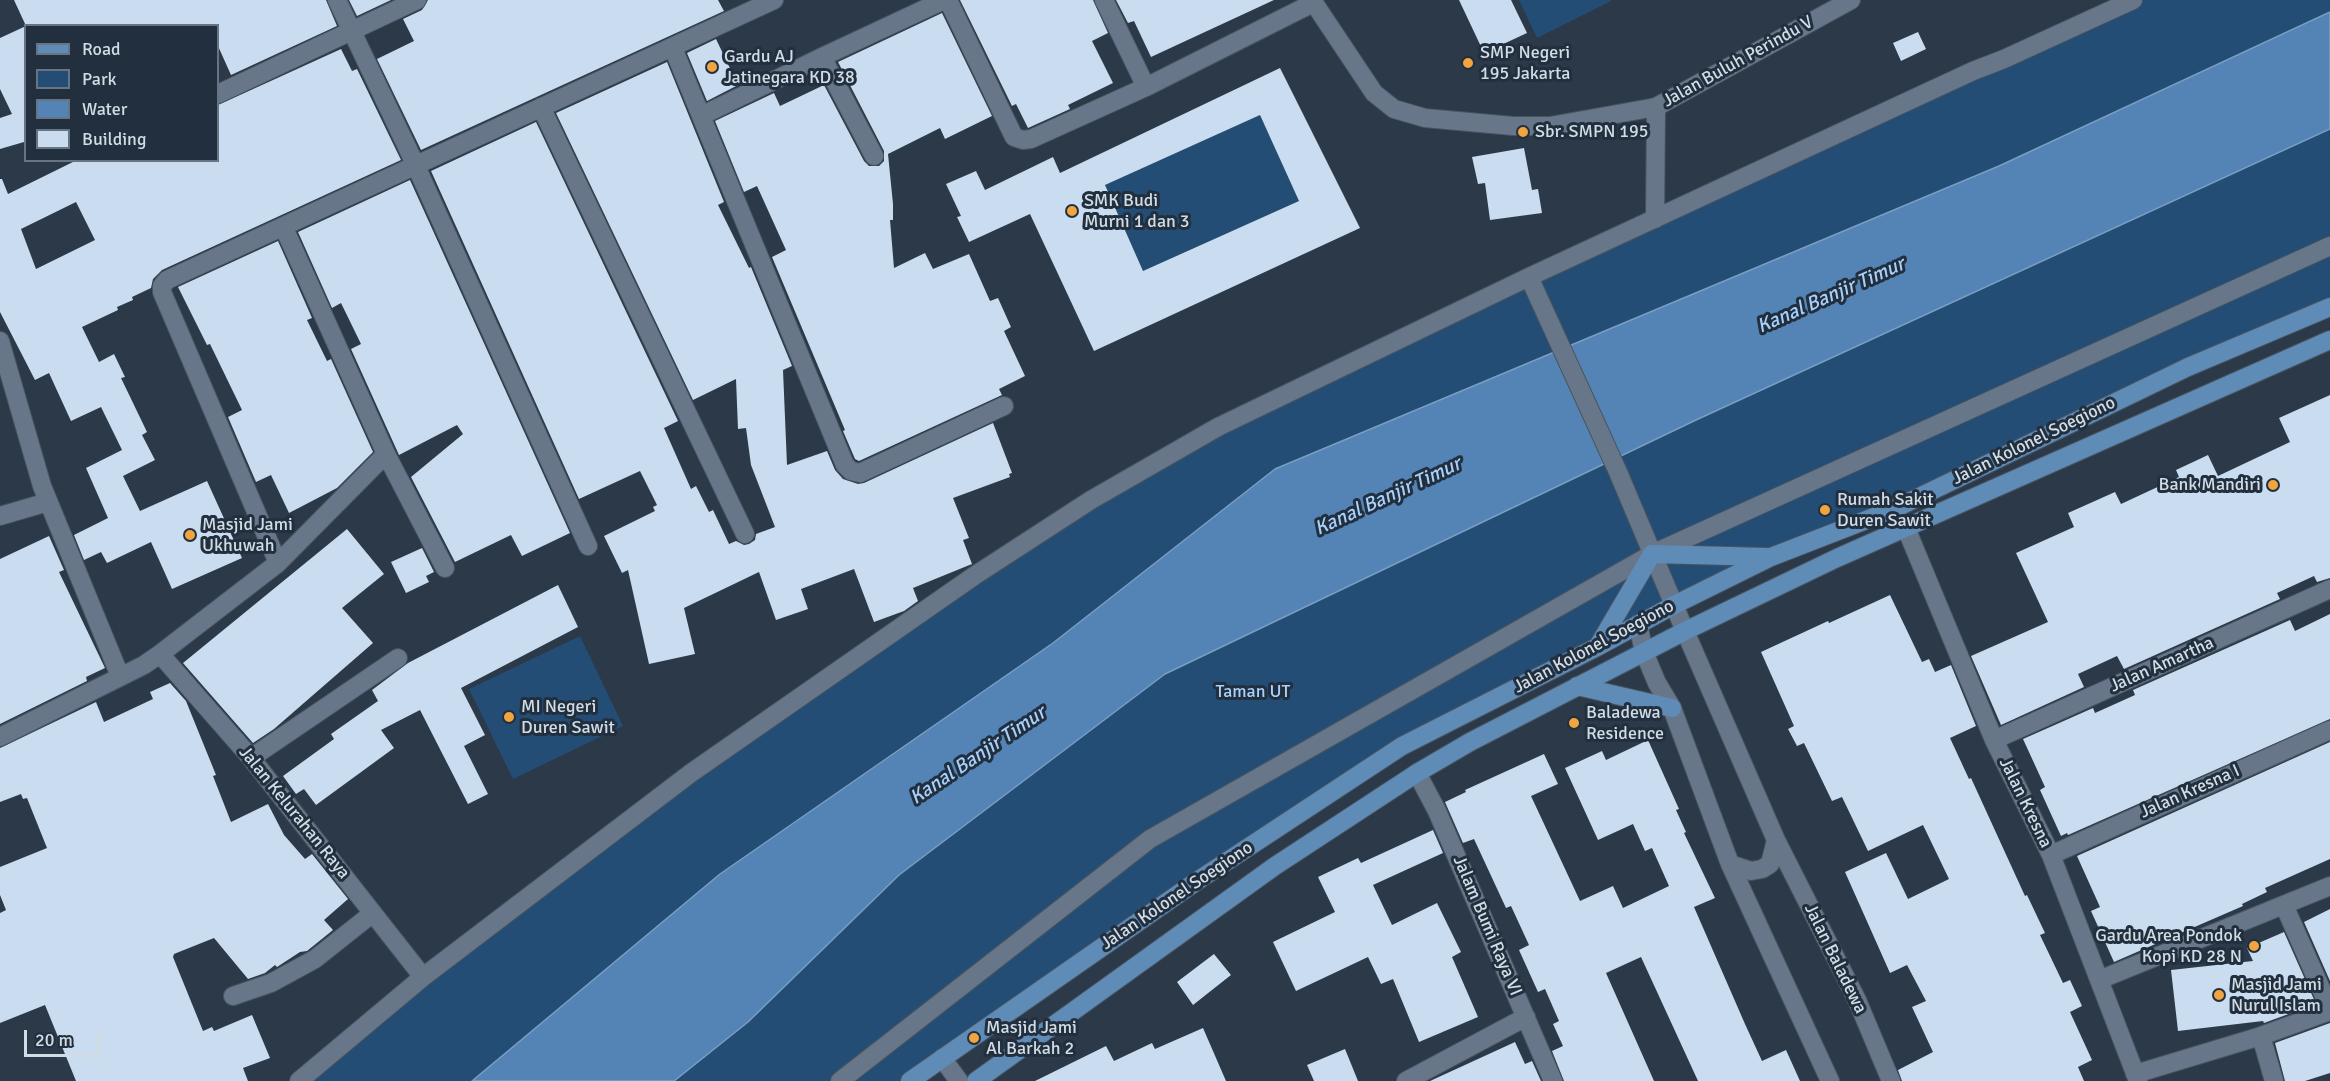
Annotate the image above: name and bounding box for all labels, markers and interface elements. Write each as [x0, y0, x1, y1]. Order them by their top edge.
street label: Jalan Buluh Perindu V [1659, 12, 1817, 112]
legend [24, 24, 219, 162]
text: Road [82, 38, 121, 60]
place label: SMP Negeri 195 Jakarta [1480, 42, 1570, 84]
place label: Gardu AJ Jatinegara KD 38 [724, 46, 855, 88]
marker: SMP Negeri 195 Jakarta [1461, 56, 1475, 70]
marker: Gardu AJ Jatinegara KD 38 [705, 60, 719, 74]
text: Park [82, 68, 117, 90]
text: Water [82, 98, 127, 120]
place label: Sbr. SMPN 195 [1535, 121, 1649, 143]
marker: Sbr. SMPN 195 [1516, 125, 1530, 139]
text: Building [82, 128, 146, 150]
place label: SMK Budi Murni 1 dan 3 [1084, 190, 1190, 232]
marker: SMK Budi Murni 1 dan 3 [1065, 204, 1079, 218]
water label: Kanal Banjir Timur [1754, 253, 1908, 339]
street label: Jalan Kolonel Soegiono [1949, 392, 2119, 490]
water label: Kanal Banjir Timur [1311, 453, 1465, 541]
place label: Bank Mandiri [2159, 474, 2261, 496]
marker: Bank Mandiri [2266, 478, 2280, 492]
place label: Rumah Sakit Duren Sawit [1837, 489, 1934, 532]
marker: Rumah Sakit Duren Sawit [1818, 503, 1832, 517]
place label: Masjid Jami Ukhuwah [202, 514, 293, 556]
marker: Masjid Jami Ukhuwah [183, 528, 197, 542]
street label: Jalan Kolonel Soegiono [1510, 596, 1678, 698]
street label: Jalan Amartha [2107, 632, 2217, 698]
park label: Taman UT [1216, 681, 1290, 703]
place label: MI Negeri Duren Sawit [521, 696, 615, 738]
water label: Kanal Banjir Timur [905, 702, 1051, 810]
place label: Baladewa Residence [1586, 702, 1664, 744]
marker: MI Negeri Duren Sawit [502, 710, 516, 724]
marker: Baladewa Residence [1567, 716, 1581, 730]
street label: Jalan Kelurahan Raya [234, 742, 354, 884]
street label: Jalan Kresna [1994, 754, 2056, 852]
street label: Jalan Kresna I [2137, 760, 2243, 824]
street label: Jalan Kolonel Soegiono [1097, 837, 1257, 955]
street label: Jalam Bumi Raya VI [1448, 853, 1526, 999]
street label: Jalan Baladewa [1799, 901, 1871, 1017]
place label: Gardu Area Pondok Kopi KD 28 N [2095, 925, 2242, 968]
marker: Gardu Area Pondok Kopi KD 28 N [2247, 939, 2261, 953]
place label: Masjid Jami Nurul Islam [2231, 974, 2322, 1016]
marker: Masjid Jami Nurul Islam [2212, 988, 2226, 1002]
place label: Masjid Jami Al Barkah 2 [986, 1017, 1077, 1060]
scale bar [27, 1018, 104, 1056]
text: 20 m [35, 1029, 73, 1051]
marker: Masjid Jami Al Barkah 2 [967, 1031, 981, 1045]

